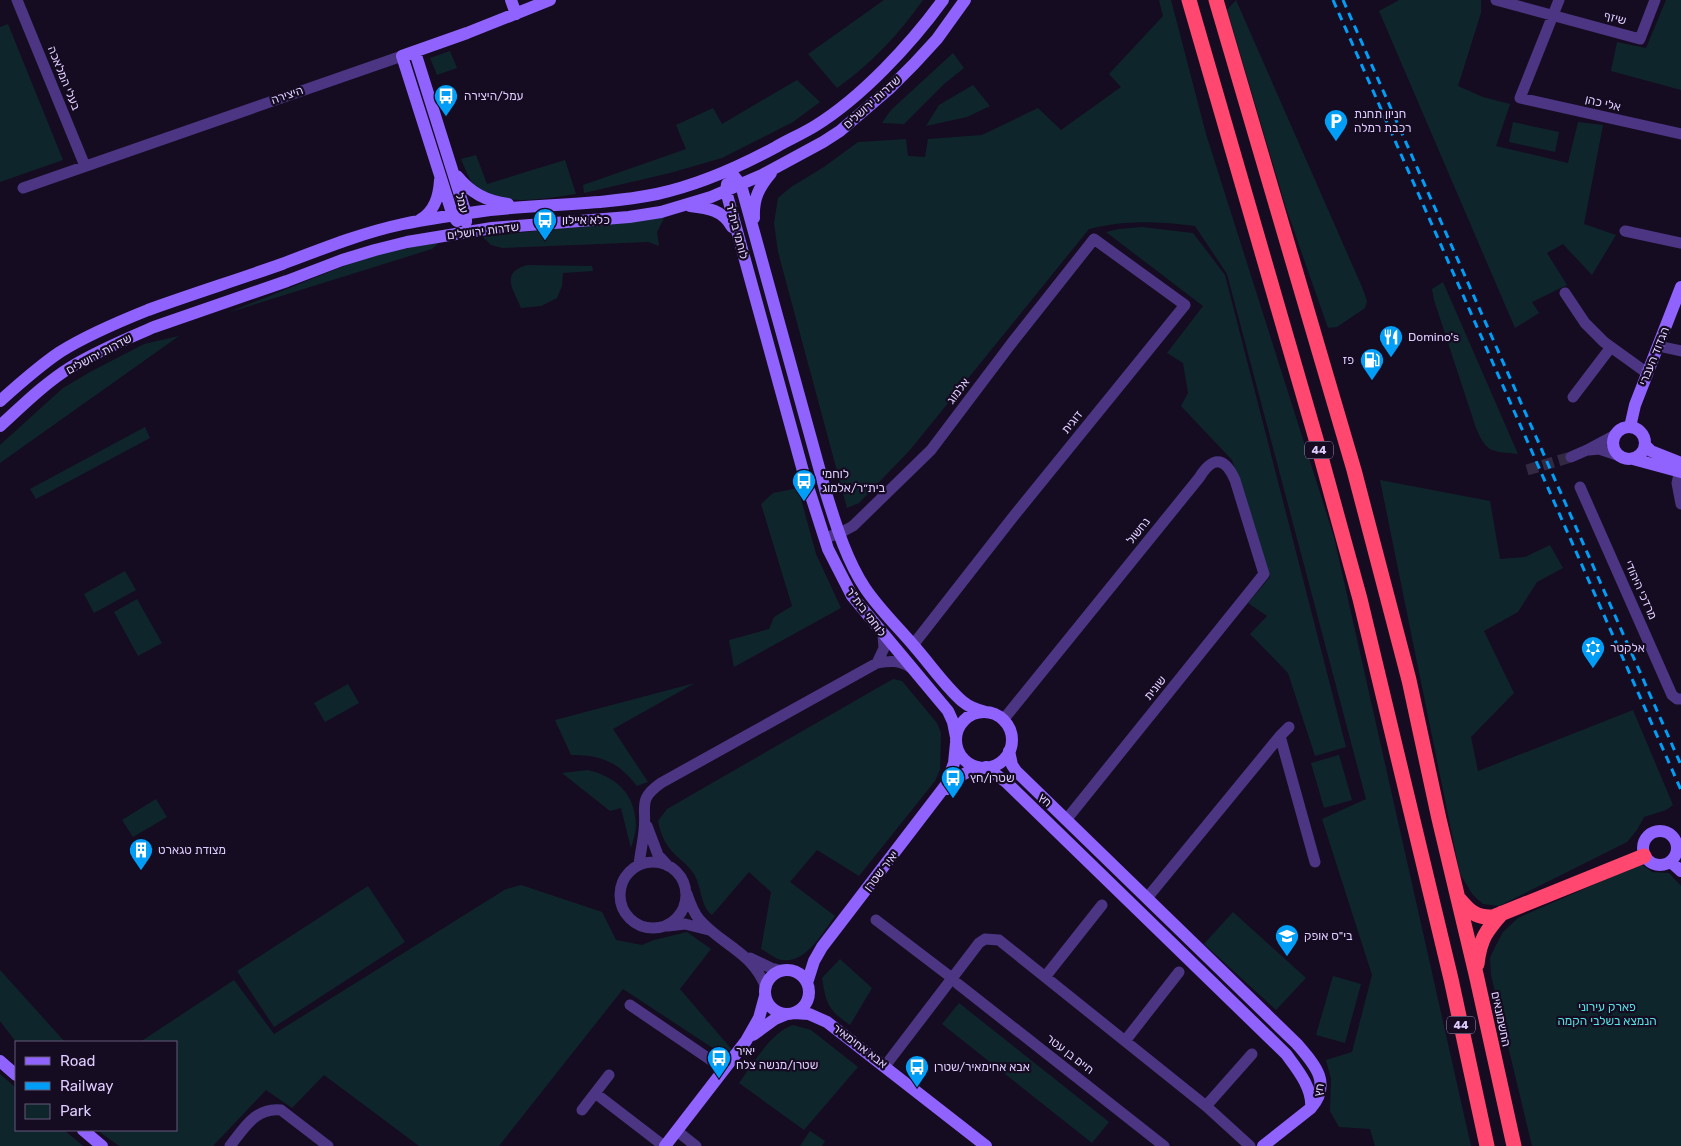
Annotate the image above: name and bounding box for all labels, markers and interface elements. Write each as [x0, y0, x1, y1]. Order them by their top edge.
street label: שיזף [1602, 8, 1628, 28]
street label: בעלי המלאכה [45, 44, 83, 113]
street label: שדרות ירושלים [840, 73, 904, 131]
street label: היצירה [269, 83, 305, 107]
bus stop icon: עמל/היצירה [433, 83, 459, 117]
place label: עמל/היצירה [464, 89, 524, 103]
street label: אלי כהן [1584, 92, 1622, 114]
place label: חניון תחנת רכבת רמלה [1354, 107, 1412, 135]
parking icon: חניון תחנת רכבת רמלה [1323, 108, 1349, 142]
street label: עמל [453, 191, 471, 215]
street label: לוחמי בית"ר [723, 201, 751, 261]
bus stop icon: כלא איילון [532, 207, 558, 241]
place label: כלא איילון [562, 213, 610, 227]
street label: שדרות ירושלים [446, 220, 520, 242]
restaurant icon: Domino's [1378, 324, 1404, 358]
street label: הגדוד העברי [1636, 325, 1672, 387]
place label: Domino's [1408, 330, 1459, 344]
street label: שדרות ירושלים [64, 331, 134, 377]
fuel station icon: פז [1359, 347, 1385, 381]
place label: פז [1342, 353, 1354, 367]
street label: אלמוג [944, 375, 972, 407]
street label: דוגית [1058, 407, 1086, 436]
road number: 44 [1305, 442, 1333, 458]
place label: לוחמי בית״ר/אלמוג [822, 467, 886, 495]
bus stop icon: לוחמי בית״ר/אלמוג [791, 468, 817, 502]
street label: נחשול [1123, 515, 1153, 547]
street label: מרדכי היהודי [1622, 558, 1660, 622]
street label: לוחמי בית"ר [843, 585, 889, 639]
synagogue icon: אלקטר [1580, 635, 1606, 669]
place label: אלקטר [1610, 641, 1645, 655]
street label: שונית [1141, 673, 1169, 703]
bus stop icon: שטרן/חץ [940, 765, 966, 799]
place label: שטרן/חץ [970, 771, 1014, 785]
street label: חץ [1035, 790, 1055, 810]
building icon: מצודת טגארט [128, 837, 154, 871]
place label: מצודת טגארט [158, 843, 226, 857]
street label: יאיר שטרן [861, 848, 901, 894]
school or university icon: בי"ס אופק [1274, 923, 1300, 957]
place label: בי"ס אופק [1304, 929, 1353, 943]
street label: החשמונאים [1488, 990, 1514, 1048]
park label: פארק עירוני הנמצא בשלבי הקמה [1557, 1000, 1657, 1028]
road number: 44 [1447, 1016, 1475, 1034]
street label: אבא אחימאיר [830, 1021, 890, 1071]
street label: חיים בן עטר [1043, 1031, 1097, 1077]
legend [15, 1041, 178, 1131]
place label: יאיר שטרן/מנשה צלח [736, 1044, 818, 1072]
bus stop icon: יאיר שטרן/מנשה צלח [706, 1045, 732, 1079]
text: Road [60, 1052, 96, 1070]
bus stop icon: אבא אחימאיר/שטרן [904, 1054, 930, 1088]
place label: אבא אחימאיר/שטרן [934, 1060, 1030, 1074]
text: Railway [60, 1077, 114, 1095]
street label: חץ [1311, 1082, 1327, 1098]
text: Park [60, 1102, 91, 1120]

